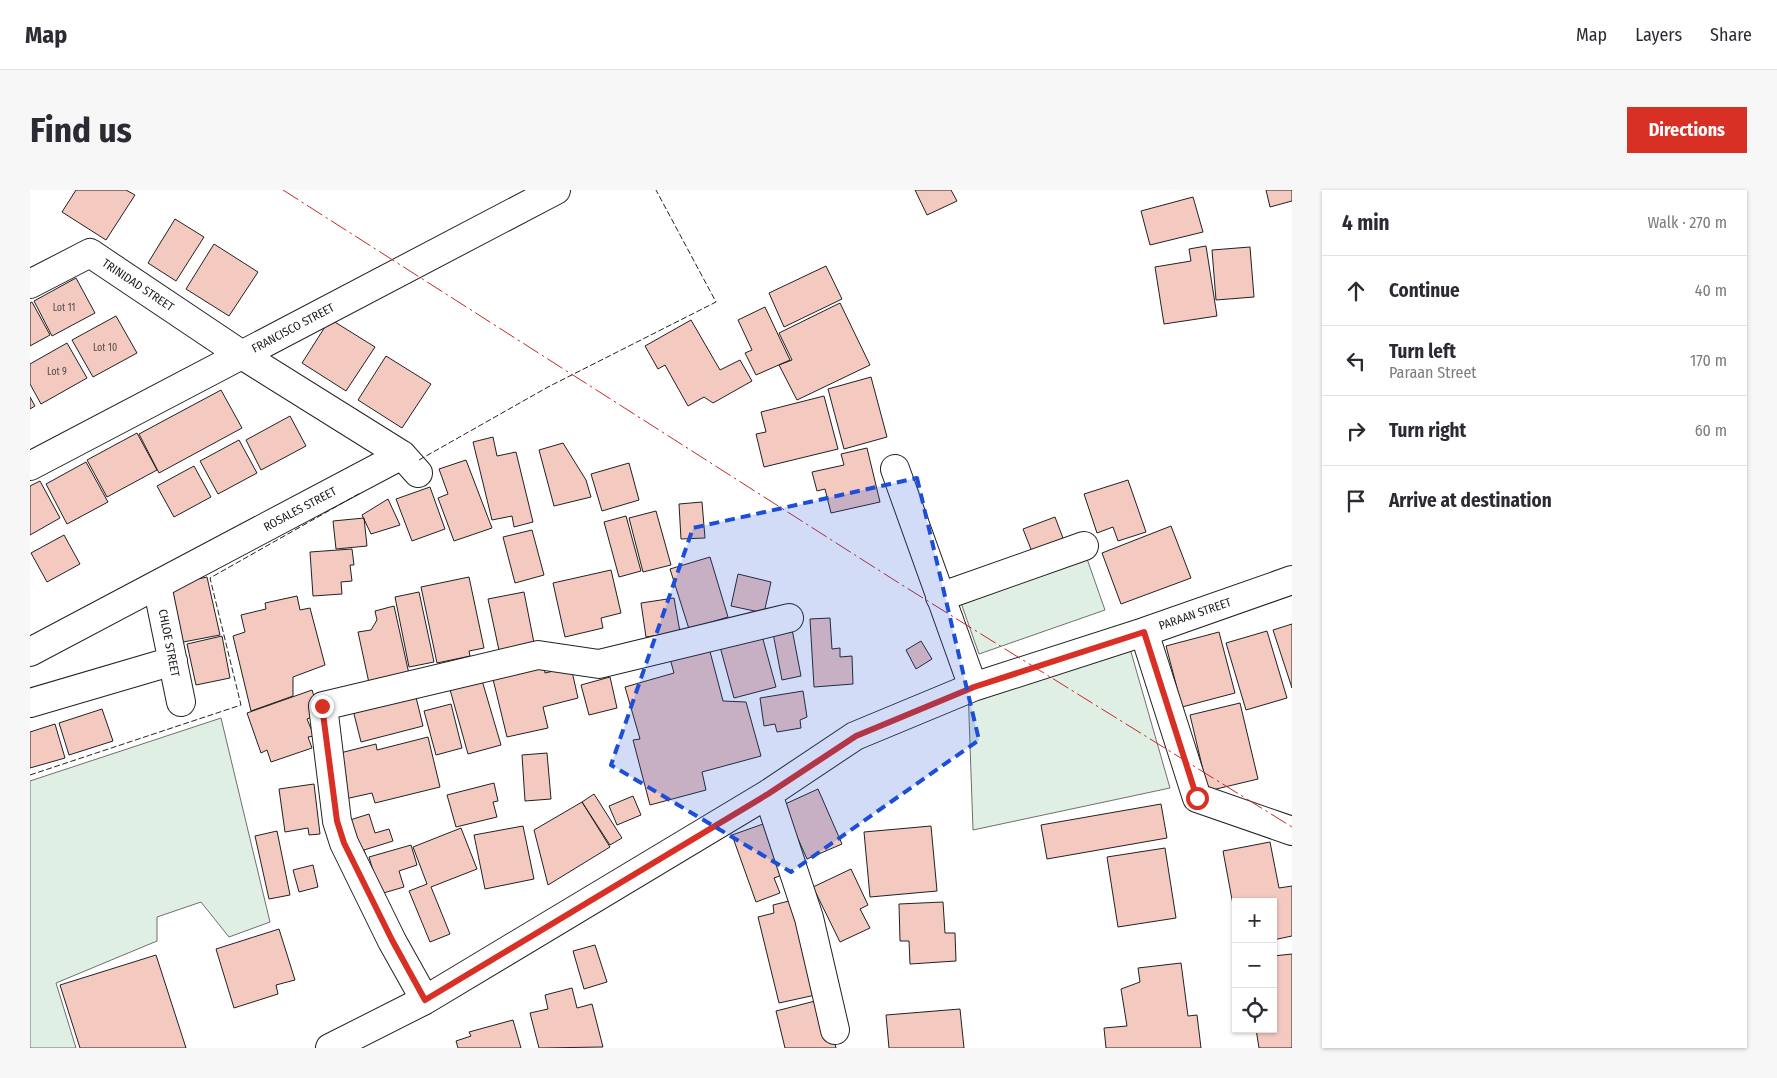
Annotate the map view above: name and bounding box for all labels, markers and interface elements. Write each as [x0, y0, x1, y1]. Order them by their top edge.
text: Map [25, 21, 67, 49]
text: Map [1576, 24, 1607, 46]
text: Layers [1635, 24, 1682, 46]
text: Share [1710, 24, 1752, 46]
button: Directions [1627, 107, 1747, 153]
text: Find us [30, 109, 132, 151]
text: 4 min [1342, 210, 1390, 236]
text: Walk · 270 m [1648, 213, 1727, 232]
street label: TRINIDAD STREET [100, 256, 177, 314]
icon: ahead [1342, 277, 1370, 305]
text: Continue [1389, 279, 1460, 302]
text: 40 m [1695, 281, 1727, 300]
street label: FRANCISCO STREET [249, 300, 337, 356]
house number: Lot 11 [53, 302, 75, 314]
text: Turn left [1389, 340, 1456, 363]
house number: Lot 10 [93, 342, 117, 354]
icon: left [1342, 347, 1370, 375]
text: 170 m [1690, 351, 1727, 370]
text: Paraan Street [1389, 363, 1477, 382]
house number: Lot 9 [47, 366, 67, 378]
icon: right [1342, 417, 1370, 445]
text: Turn right [1389, 419, 1466, 442]
text: 60 m [1695, 421, 1727, 440]
street label: ROSALES STREET [261, 484, 339, 534]
icon: arrive [1342, 487, 1370, 515]
text: Arrive at destination [1389, 489, 1552, 512]
street label: PARAAN STREET [1157, 595, 1234, 633]
street label: CHLOE STREET [156, 608, 183, 678]
route end [311, 695, 334, 718]
route start [1186, 787, 1209, 810]
map controls [1232, 898, 1277, 1033]
button: + [1232, 898, 1277, 943]
button: − [1232, 943, 1277, 988]
button: locate [1232, 988, 1277, 1033]

